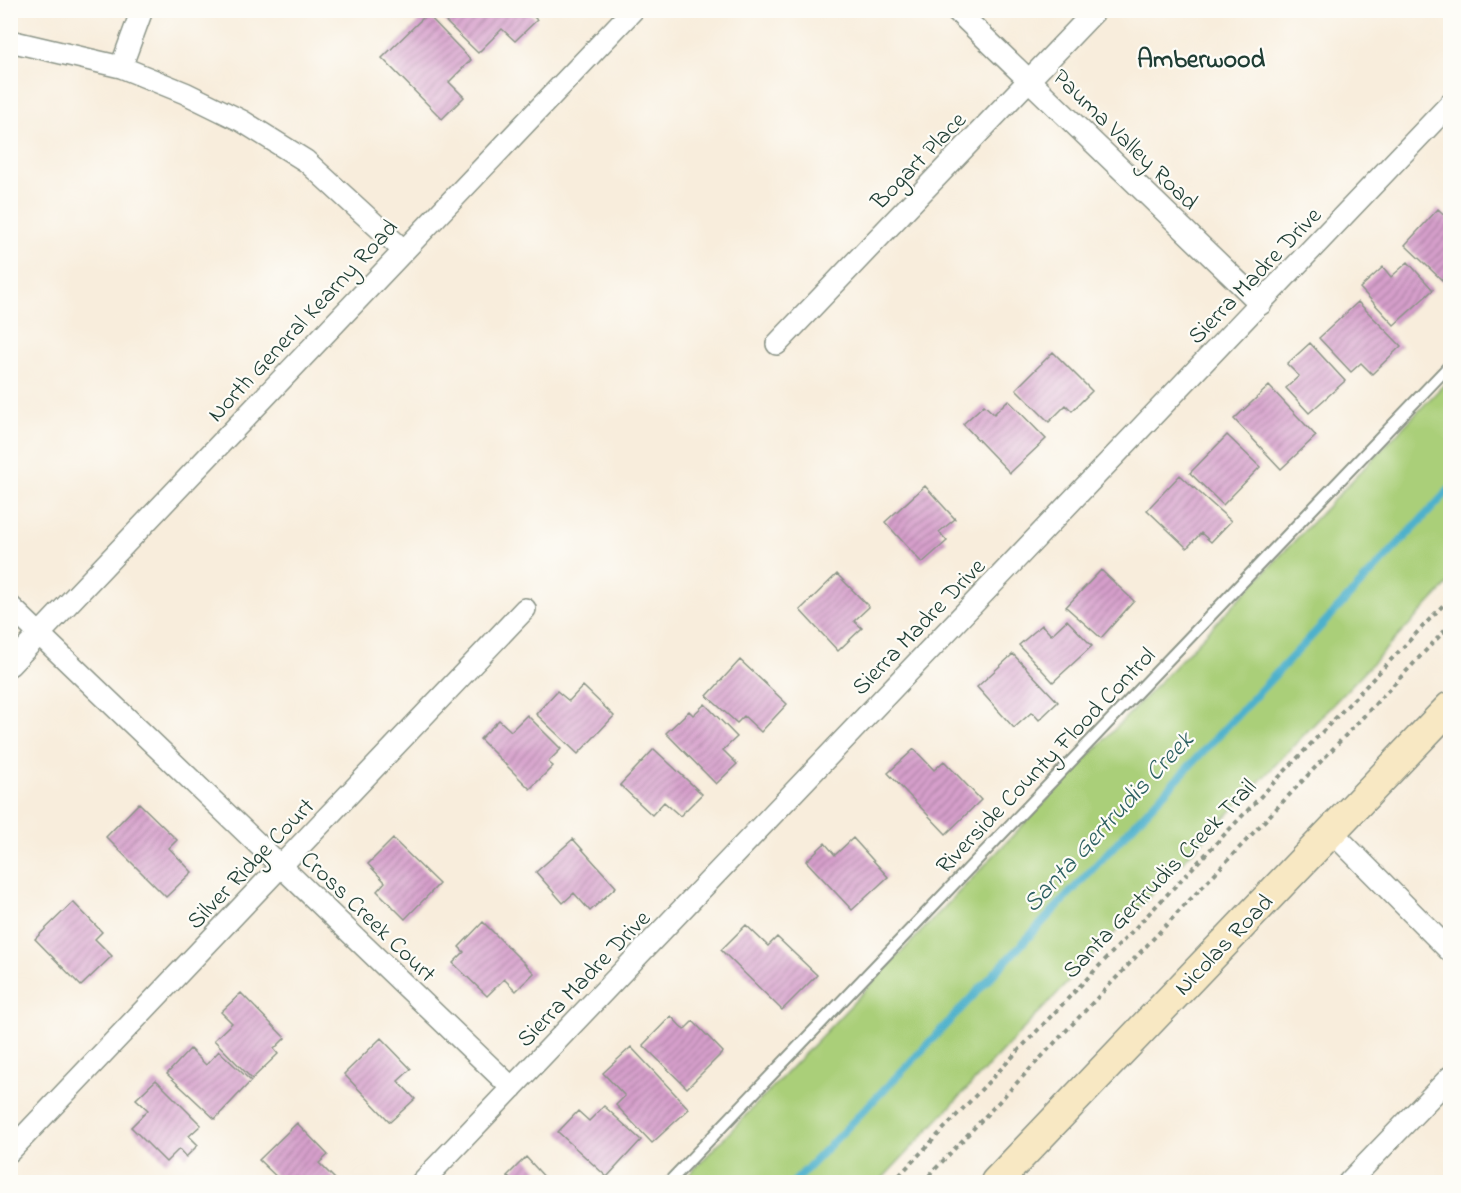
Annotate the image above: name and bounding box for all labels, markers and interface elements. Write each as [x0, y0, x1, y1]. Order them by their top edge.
district label: Amberwood [1137, 42, 1265, 80]
street label: Pauma Valley Road [1043, 62, 1206, 221]
street label: Bogart Place [863, 105, 976, 219]
street label: Sierra Madre Drive [1181, 200, 1331, 354]
street label: North General Kearny Road [200, 212, 409, 432]
street label: Sierra Madre Drive [845, 551, 995, 705]
street label: Riverside County Flood Control [929, 640, 1166, 884]
water label: Santa Gertrudis Creek [1015, 722, 1205, 922]
street label: Santa Gertrudis Creek Trail [1056, 772, 1266, 988]
street label: Silver Ridge Court [180, 791, 324, 939]
street label: Cross Creek Court [291, 844, 443, 992]
street label: Nicolas Road [1167, 886, 1283, 1005]
street label: Sierra Madre Drive [510, 903, 660, 1057]

